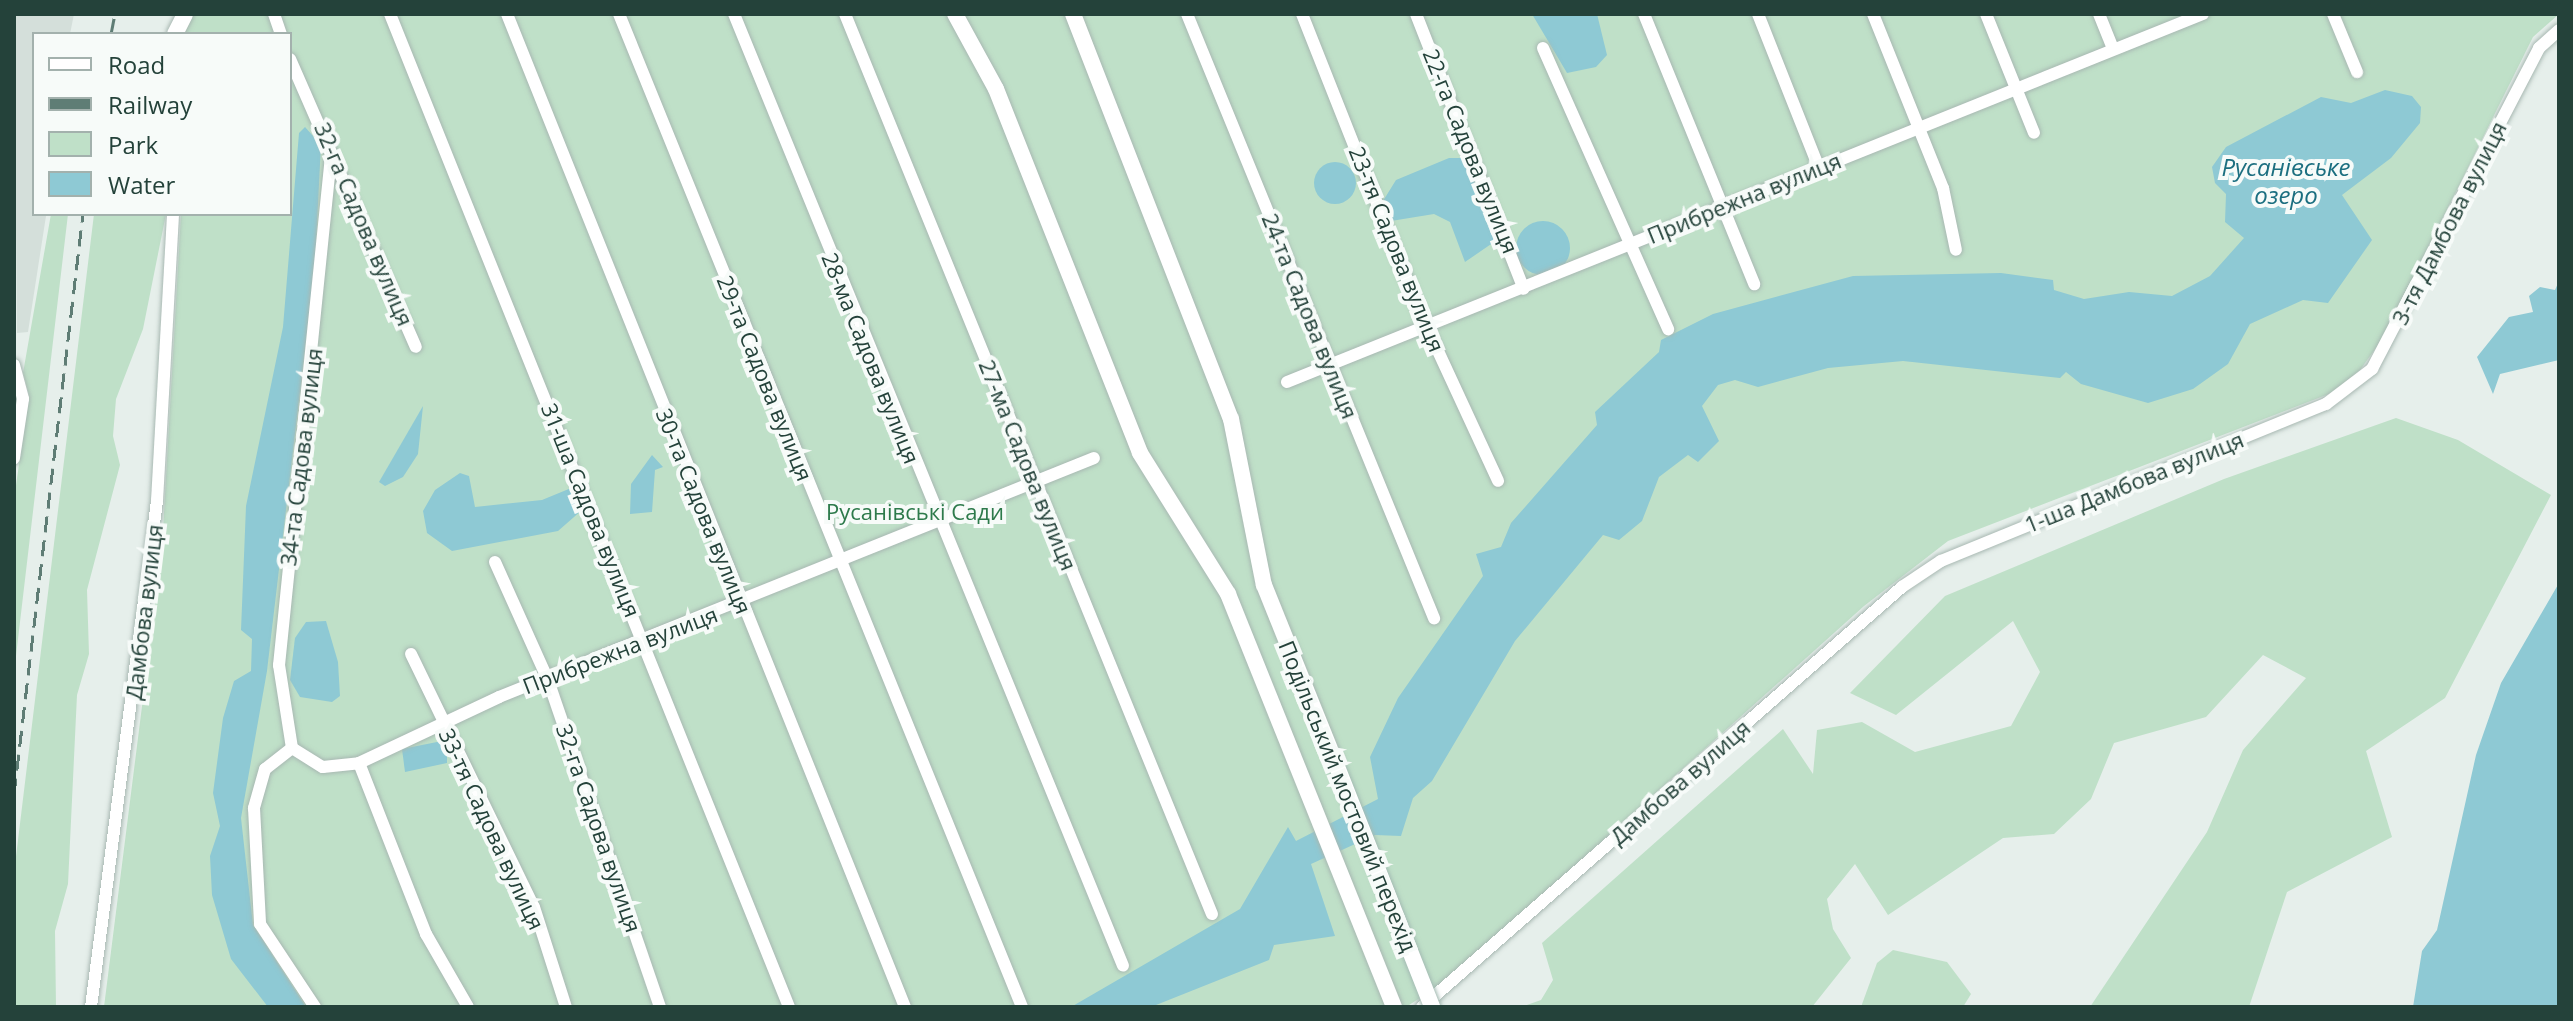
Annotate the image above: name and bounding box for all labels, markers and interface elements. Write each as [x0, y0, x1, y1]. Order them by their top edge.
legend [32, 32, 292, 216]
street label: 22-га Садова вулиця [1418, 45, 1524, 257]
text: Road [108, 48, 165, 81]
text: Railway [108, 88, 192, 121]
street label: 3-тя Дамбова вулиця [2386, 117, 2512, 329]
street label: 32-га Садова вулиця [309, 118, 419, 330]
text: Park [108, 128, 158, 161]
street label: 23-тя Садова вулиця [1344, 142, 1450, 356]
street label: Прибрежна вулиця [1643, 147, 1845, 249]
water label: Русанівське озеро [2221, 153, 2351, 209]
text: Water [108, 168, 175, 201]
street label: 24-та Садова вулиця [1257, 209, 1363, 423]
street label: 28-ма Садова вулиця [817, 249, 925, 467]
street label: 29-та Садова вулиця [712, 271, 818, 485]
street label: 34-та Садова вулиця [275, 347, 327, 567]
street label: 27-ма Садова вулиця [974, 356, 1082, 574]
street label: 31-ша Садова вулиця [536, 399, 646, 621]
street label: 30-та Садова вулиця [651, 404, 757, 618]
street label: 1-ша Дамбова вулиця [2021, 426, 2247, 538]
park label: Русанівські Сади [826, 499, 1004, 525]
street label: Дамбова вулиця [120, 523, 168, 701]
street label: Прибрежна вулиця [519, 601, 721, 699]
street label: Подільський мостовий перехід [1273, 637, 1423, 955]
street label: Дамбова вулиця [1605, 714, 1755, 850]
street label: 32-га Садова вулиця [551, 720, 647, 936]
street label: 33-тя Садова вулиця [434, 724, 550, 934]

